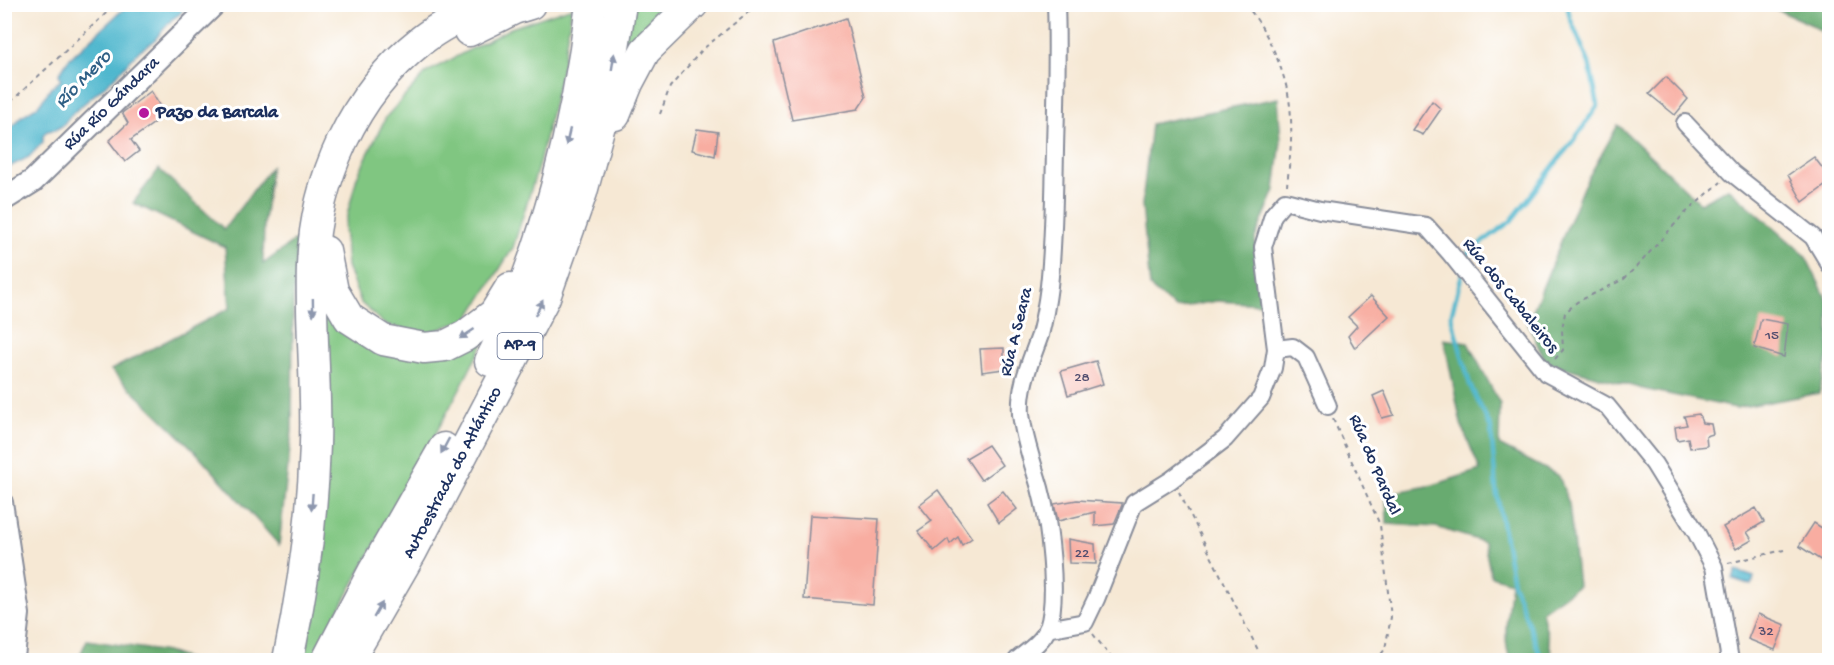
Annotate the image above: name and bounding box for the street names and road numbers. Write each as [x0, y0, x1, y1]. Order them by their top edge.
street label: Rúa Río Gándara [59, 52, 165, 155]
street label: Rúa dos Cabaleiros [1457, 234, 1564, 359]
street label: Rúa A Seara [996, 284, 1038, 379]
road number: AP-9 [498, 333, 542, 359]
street label: Autoestrada do Atlántico [399, 384, 507, 562]
street label: Rúa do Pardal [1343, 412, 1405, 518]

